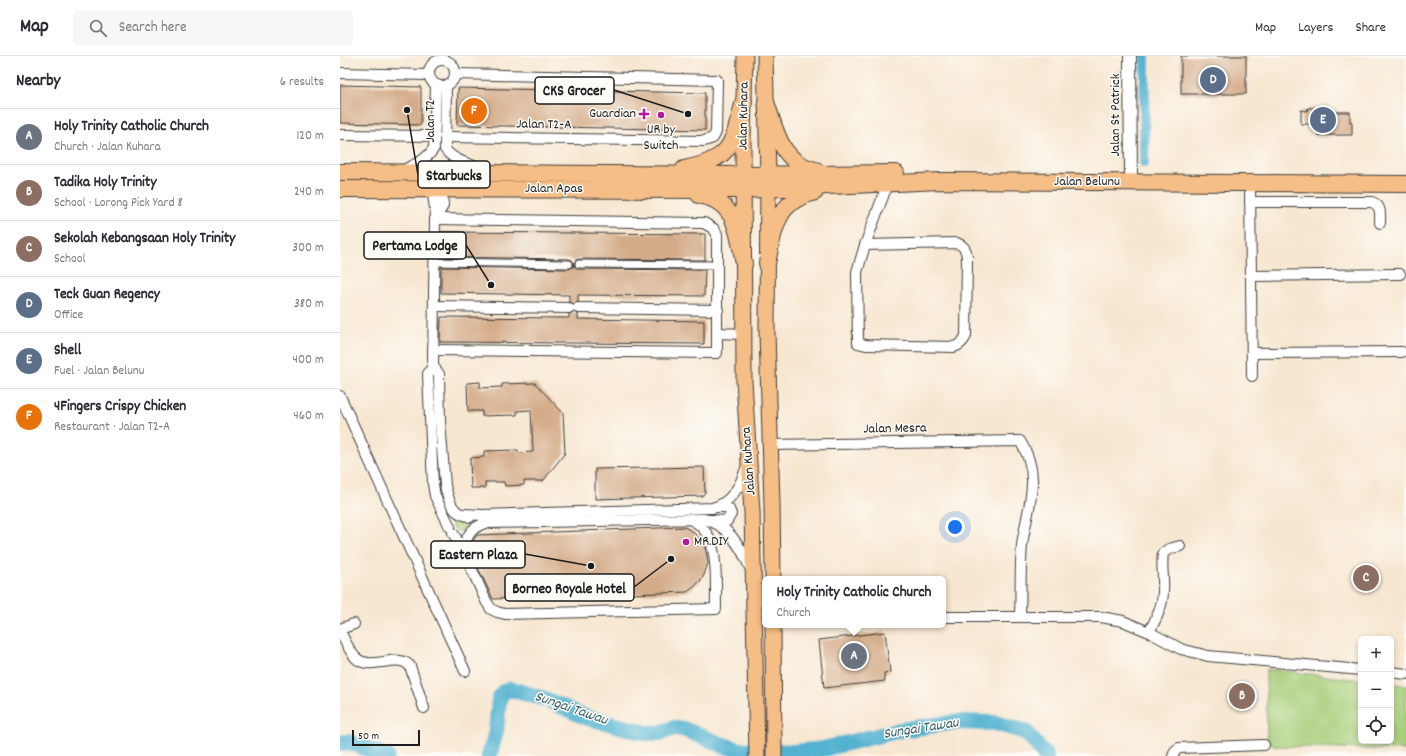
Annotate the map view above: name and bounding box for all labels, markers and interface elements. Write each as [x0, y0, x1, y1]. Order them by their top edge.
search box [73, 10, 353, 46]
text: Map [20, 14, 49, 41]
icon: search [87, 17, 109, 39]
text: Search here [119, 17, 187, 39]
text: Map [1255, 18, 1276, 38]
text: Layers [1298, 18, 1333, 38]
text: Share [1355, 18, 1386, 38]
pin: D [1200, 65, 1226, 95]
text: Nearby [16, 70, 60, 94]
text: 6 results [280, 73, 324, 92]
street label: Jalan St Patrick [1106, 73, 1126, 157]
callout: CKS Grocer [535, 77, 614, 104]
text: CKS Grocer [543, 81, 606, 103]
street label: Jalan Kuhara [733, 81, 755, 150]
pin: F [461, 96, 487, 126]
street label: Jalan T2 [421, 100, 441, 142]
place label: Guardian [589, 104, 636, 124]
pin: E [1310, 105, 1336, 135]
marker: Guardian [639, 109, 649, 119]
marker: UR by Switch [656, 110, 666, 120]
street label: Jalan T2-A [516, 115, 572, 135]
text: Holy Trinity Catholic Church [54, 116, 209, 138]
place label: UR by Switch [644, 120, 678, 156]
text: A [25, 127, 33, 146]
text: 120 m [296, 127, 324, 146]
text: Church · Jalan Kuhara [54, 138, 161, 157]
callout: Starbucks [418, 161, 490, 188]
text: Starbucks [426, 166, 482, 188]
text: Tadika Holy Trinity [54, 172, 156, 194]
street label: Jalan Belunu [1054, 172, 1120, 192]
street label: Jalan Apas [525, 179, 583, 199]
text: B [26, 183, 32, 202]
text: 240 m [294, 183, 324, 202]
text: School · Lorong Pick Yard 8 [54, 194, 183, 213]
text: Sekolah Kebangsaan Holy Trinity [54, 228, 235, 250]
callout: Pertama Lodge [364, 232, 466, 259]
text: Pertama Lodge [372, 236, 458, 258]
text: C [26, 239, 32, 258]
text: 300 m [292, 239, 324, 258]
text: School [54, 250, 86, 269]
text: Teck Guan Regency [54, 284, 160, 306]
text: D [26, 295, 32, 314]
text: 380 m [294, 295, 324, 314]
text: Office [54, 306, 83, 325]
text: Shell [54, 340, 81, 362]
text: E [26, 351, 32, 370]
text: 400 m [293, 351, 324, 370]
text: Fuel · Jalan Belunu [54, 362, 144, 381]
text: 4Fingers Crispy Chicken [54, 396, 186, 418]
text: F [26, 407, 32, 426]
text: 460 m [293, 407, 324, 426]
text: Restaurant · Jalan T2-A [54, 418, 170, 437]
street label: Jalan Mesra [863, 418, 927, 440]
street label: Jalan Kuhara [737, 426, 761, 496]
your location [945, 517, 965, 537]
place label: MR.DIY [694, 532, 729, 552]
marker: MR.DIY [681, 537, 691, 547]
callout: Eastern Plaza [431, 541, 525, 568]
text: Eastern Plaza [439, 545, 518, 567]
pin: C [1353, 563, 1379, 593]
callout: Borneo Royale Hotel [505, 574, 634, 601]
popup [762, 576, 946, 628]
text: Borneo Royale Hotel [512, 579, 626, 601]
text: Holy Trinity Catholic Church [777, 582, 931, 604]
text: Church [777, 604, 810, 623]
map controls [1358, 636, 1394, 744]
button: + [1358, 636, 1394, 672]
pin: A [841, 641, 867, 671]
button: − [1358, 672, 1394, 708]
pin: B [1229, 681, 1255, 711]
water label: Sungai Tawau [531, 686, 612, 732]
button: locate [1358, 708, 1394, 744]
water label: Sungai Tawau [882, 712, 962, 746]
scale bar [352, 728, 420, 747]
text: 50 m [358, 729, 379, 745]

